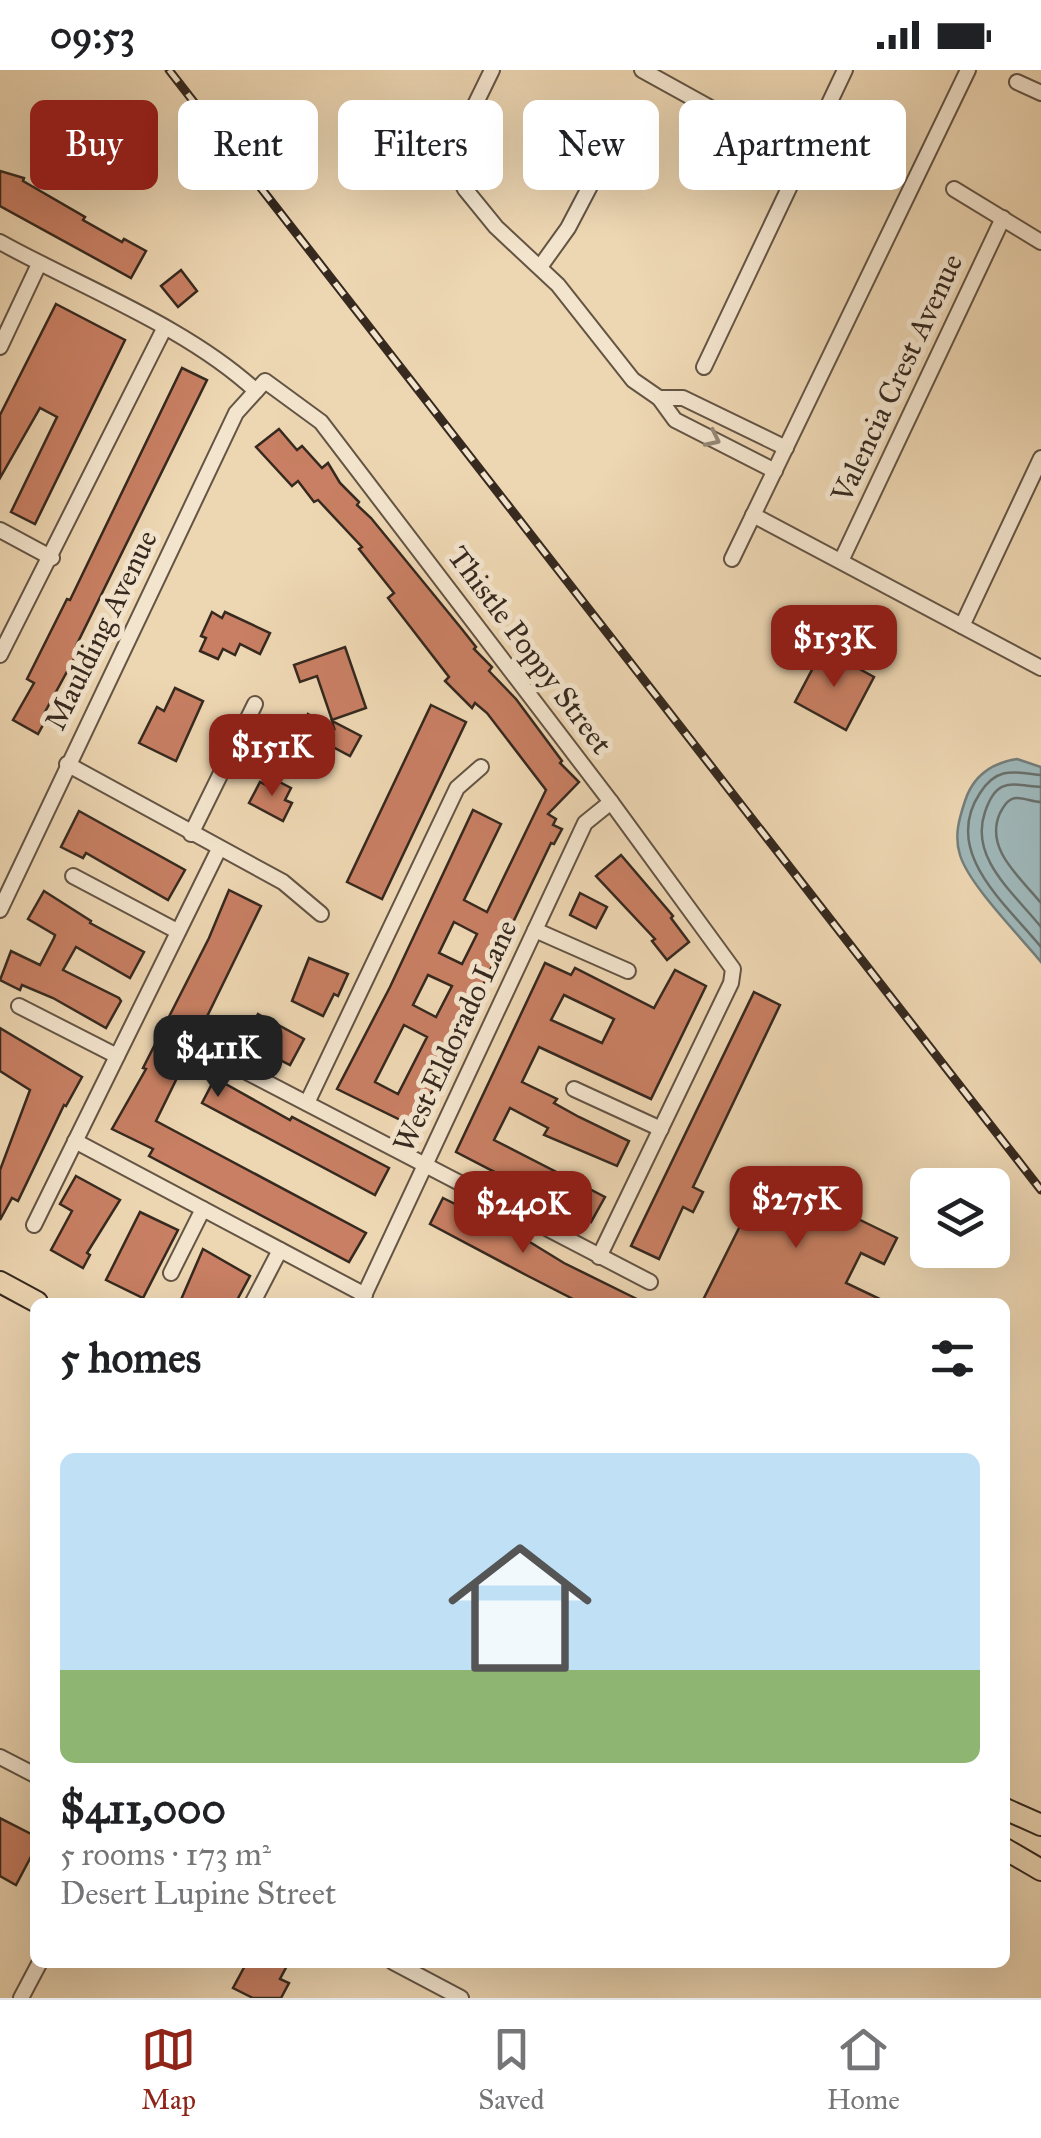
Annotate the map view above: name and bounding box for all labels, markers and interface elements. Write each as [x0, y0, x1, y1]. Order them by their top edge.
text: 09:53 [50, 12, 135, 58]
chip: Buy [30, 100, 158, 190]
chip: Rent [178, 100, 318, 190]
chip: Filters [338, 100, 503, 190]
chip: New [523, 100, 659, 190]
chip: Apartment [679, 100, 906, 190]
street label: Valencia Crest Avenue [823, 248, 970, 509]
one-way arrow [703, 427, 721, 447]
street label: Maulding Avenue [37, 524, 165, 736]
street label: Thistle Poppy Street [440, 539, 620, 761]
pin: $153K [764, 605, 904, 690]
text: $153K [793, 618, 875, 657]
pin: $151K [202, 714, 342, 799]
text: $151K [231, 727, 313, 766]
street label: West Eldorado Lane [385, 914, 525, 1158]
pin: $411K [148, 1015, 288, 1100]
text: $411K [175, 1028, 261, 1067]
pin: $275K [726, 1166, 866, 1251]
map controls [910, 1168, 1010, 1268]
button: layers [910, 1168, 1010, 1268]
pin: $240K [453, 1171, 593, 1256]
text: $275K [752, 1179, 840, 1218]
text: $240K [476, 1184, 570, 1223]
icon: filters [925, 1331, 980, 1386]
text: 5 homes [60, 1332, 201, 1384]
icon: home [430, 1518, 610, 1698]
text: $411,000 [60, 1783, 226, 1835]
text: 5 rooms · 173 m² [60, 1835, 271, 1874]
text: Desert Lupine Street [60, 1874, 336, 1913]
tab: Map [141, 2022, 196, 2117]
tab: Saved [478, 2022, 545, 2117]
tab: Home [827, 2022, 900, 2117]

